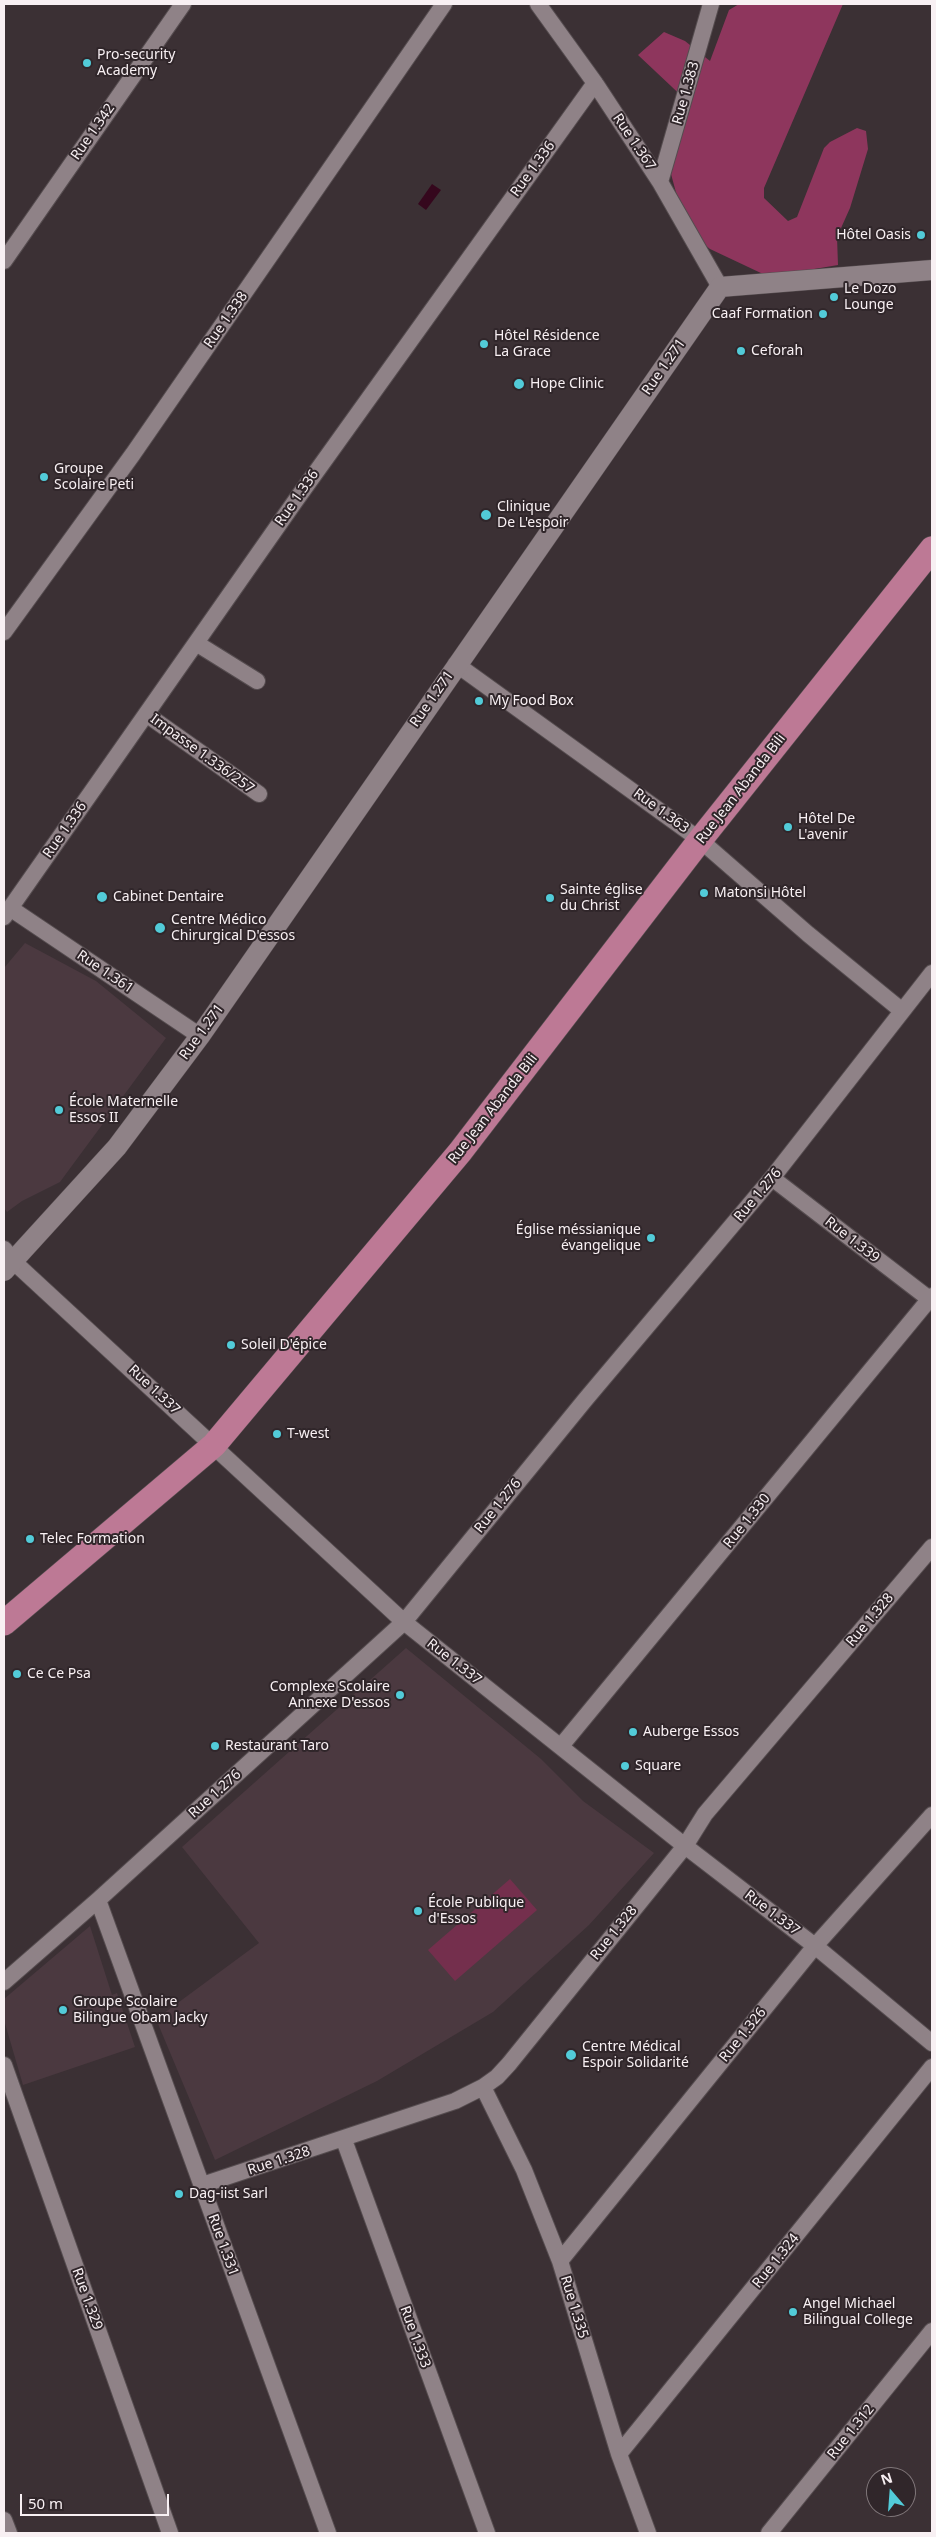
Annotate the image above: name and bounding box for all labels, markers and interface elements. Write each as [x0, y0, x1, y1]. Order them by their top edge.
place label: Pro-security Academy [97, 47, 176, 80]
marker: Pro-security Academy [81, 57, 93, 69]
street label: Rue 1.383 [669, 60, 703, 126]
street label: Rue 1.342 [68, 101, 118, 163]
street label: Rue 1.367 [609, 110, 659, 174]
street label: Rue 1.336 [507, 138, 559, 200]
place label: Hôtel Oasis [836, 227, 911, 243]
marker: Hôtel Oasis [915, 229, 927, 241]
place label: Le Dozo Lounge [844, 281, 896, 314]
street label: Rue 1.338 [201, 289, 251, 351]
marker: Le Dozo Lounge [828, 291, 840, 303]
place label: Caaf Formation [712, 306, 813, 322]
marker: Caaf Formation [817, 308, 829, 320]
place label: Hôtel Résidence La Grace [494, 328, 600, 361]
street label: Rue 1.271 [639, 336, 689, 398]
marker: Hôtel Résidence La Grace [478, 338, 490, 350]
place label: Ceforah [751, 343, 803, 359]
marker: Ceforah [735, 345, 747, 357]
place label: Hope Clinic [530, 376, 604, 392]
marker: Hope Clinic [512, 377, 526, 391]
place label: Groupe Scolaire Peti [54, 461, 134, 494]
street label: Rue 1.336 [272, 467, 322, 529]
marker: Groupe Scolaire Peti [38, 471, 50, 483]
place label: Clinique De L'espoir [497, 499, 568, 532]
marker: Clinique De L'espoir [479, 508, 493, 522]
street label: Rue 1.271 [407, 668, 457, 730]
place label: My Food Box [489, 693, 574, 709]
marker: My Food Box [473, 695, 485, 707]
street label: Impasse 1.336/257 [147, 711, 257, 797]
street label: Rue Jean Abanda Bili [693, 731, 789, 847]
street label: Rue 1.363 [630, 785, 692, 837]
street label: Rue 1.336 [40, 799, 90, 861]
place label: Hôtel De L'avenir [798, 811, 855, 844]
marker: Hôtel De L'avenir [782, 821, 794, 833]
place label: Sainte église du Christ [560, 882, 643, 914]
place label: Matonsi Hôtel [714, 885, 806, 901]
marker: Matonsi Hôtel [698, 887, 710, 899]
place label: Cabinet Dentaire [113, 889, 224, 905]
marker: Cabinet Dentaire [95, 890, 109, 904]
marker: Sainte église du Christ [544, 892, 556, 904]
place label: Centre Médico Chirurgical D'essos [171, 912, 295, 944]
marker: Centre Médico Chirurgical D'essos [153, 921, 167, 935]
street label: Rue 1.361 [73, 947, 137, 997]
street label: Rue 1.271 [176, 1001, 228, 1063]
street label: Rue Jean Abanda Bili [445, 1051, 541, 1167]
place label: École Maternelle Essos II [69, 1094, 178, 1126]
marker: École Maternelle Essos II [53, 1104, 65, 1116]
street label: Rue 1.276 [731, 1165, 785, 1225]
street label: Rue 1.339 [821, 1213, 883, 1267]
place label: Église méssianique évangelique [516, 1222, 641, 1254]
marker: Église méssianique évangelique [645, 1232, 657, 1244]
place label: Soleil D'épice [241, 1337, 327, 1353]
marker: Soleil D'épice [225, 1339, 237, 1351]
street label: Rue 1.337 [125, 1362, 183, 1418]
place label: T-west [287, 1426, 329, 1442]
marker: T-west [271, 1428, 283, 1440]
street label: Rue 1.276 [471, 1476, 525, 1536]
street label: Rue 1.330 [720, 1491, 774, 1551]
place label: Telec Formation [40, 1531, 145, 1547]
marker: Telec Formation [24, 1533, 36, 1545]
street label: Rue 1.328 [843, 1590, 897, 1650]
street label: Rue 1.337 [423, 1635, 485, 1689]
place label: Ce Ce Psa [27, 1666, 91, 1682]
marker: Ce Ce Psa [11, 1668, 23, 1680]
place label: Complexe Scolaire Annexe D'essos [270, 1679, 390, 1711]
marker: Complexe Scolaire Annexe D'essos [394, 1689, 406, 1701]
place label: Auberge Essos [643, 1724, 739, 1740]
marker: Auberge Essos [627, 1726, 639, 1738]
place label: Restaurant Taro [225, 1738, 329, 1754]
marker: Restaurant Taro [209, 1740, 221, 1752]
place label: Square [635, 1758, 681, 1774]
marker: Square [619, 1760, 631, 1772]
street label: Rue 1.276 [185, 1766, 245, 1822]
street label: Rue 1.337 [741, 1887, 803, 1939]
place label: École Publique d'Essos [428, 1895, 524, 1928]
street label: Rue 1.328 [587, 1903, 641, 1963]
marker: École Publique d'Essos [412, 1905, 424, 1917]
place label: Groupe Scolaire Bilingue Obam Jacky [73, 1994, 208, 2026]
marker: Groupe Scolaire Bilingue Obam Jacky [57, 2004, 69, 2016]
street label: Rue 1.326 [716, 2005, 770, 2065]
place label: Centre Médical Espoir Solidarité [582, 2039, 689, 2072]
marker: Centre Médical Espoir Solidarité [564, 2048, 578, 2062]
street label: Rue 1.328 [246, 2143, 312, 2179]
place label: Dag-iist Sarl [189, 2186, 268, 2202]
marker: Dag-iist Sarl [173, 2188, 185, 2200]
street label: Rue 1.331 [204, 2212, 242, 2278]
street label: Rue 1.324 [749, 2231, 803, 2291]
street label: Rue 1.329 [68, 2266, 106, 2332]
street label: Rue 1.335 [557, 2274, 591, 2340]
place label: Angel Michael Bilingual College [803, 2296, 913, 2328]
street label: Rue 1.333 [396, 2304, 434, 2370]
marker: Angel Michael Bilingual College [787, 2306, 799, 2318]
street label: Rue 1.312 [824, 2402, 878, 2462]
north arrow [866, 2467, 916, 2517]
text: N [878, 2467, 895, 2489]
scale bar [22, 2484, 171, 2516]
text: 50 m [28, 2493, 63, 2513]

